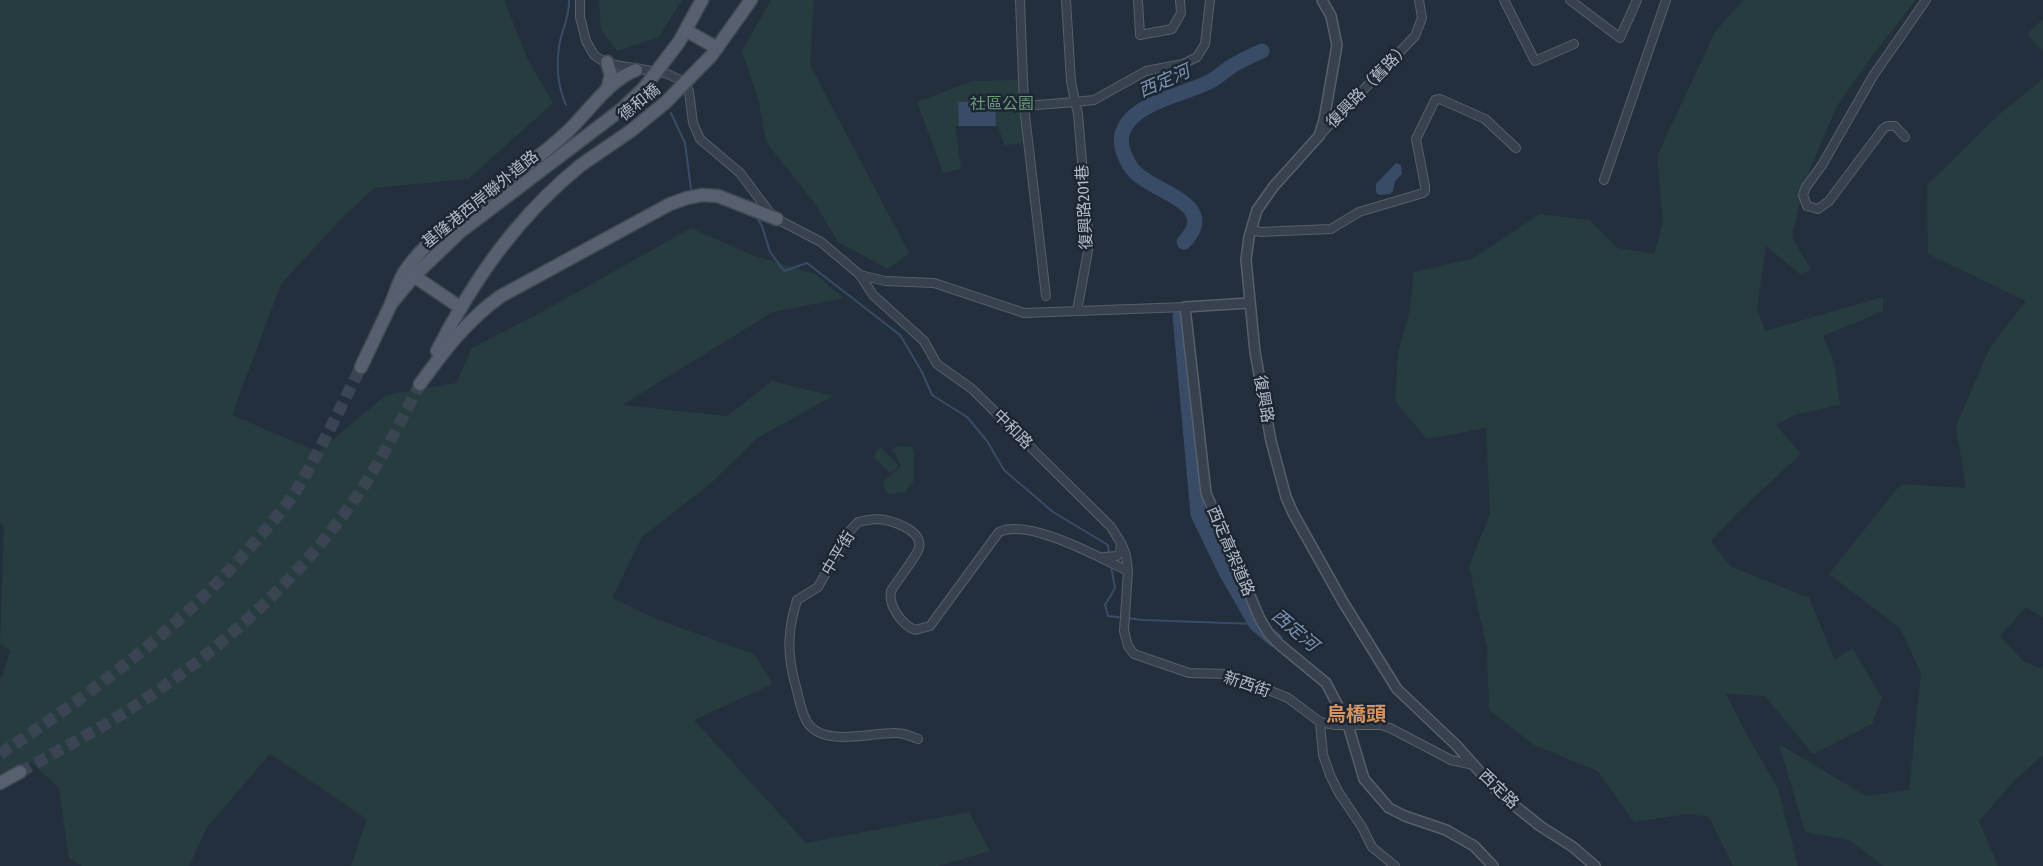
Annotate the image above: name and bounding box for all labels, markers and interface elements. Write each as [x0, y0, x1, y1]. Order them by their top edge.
street label: 復興路（舊路） [1322, 38, 1414, 132]
water label: 西定河 [1135, 59, 1196, 102]
street label: 德和橋 [614, 80, 664, 124]
park label: 社區公園 [970, 94, 1034, 113]
street label: 基隆港西岸聯外道路 [418, 146, 542, 252]
street label: 復興路201巷 [1072, 164, 1096, 250]
street label: 復興路 [1250, 374, 1278, 424]
street label: 中和路 [989, 405, 1037, 453]
street label: 西定高架道路 [1203, 503, 1259, 599]
street label: 中平街 [817, 528, 859, 578]
water label: 西定河 [1267, 604, 1325, 658]
street label: 新西街 [1221, 667, 1273, 701]
district label: 烏橋頭 [1326, 702, 1386, 726]
street label: 西定路 [1475, 765, 1523, 813]

